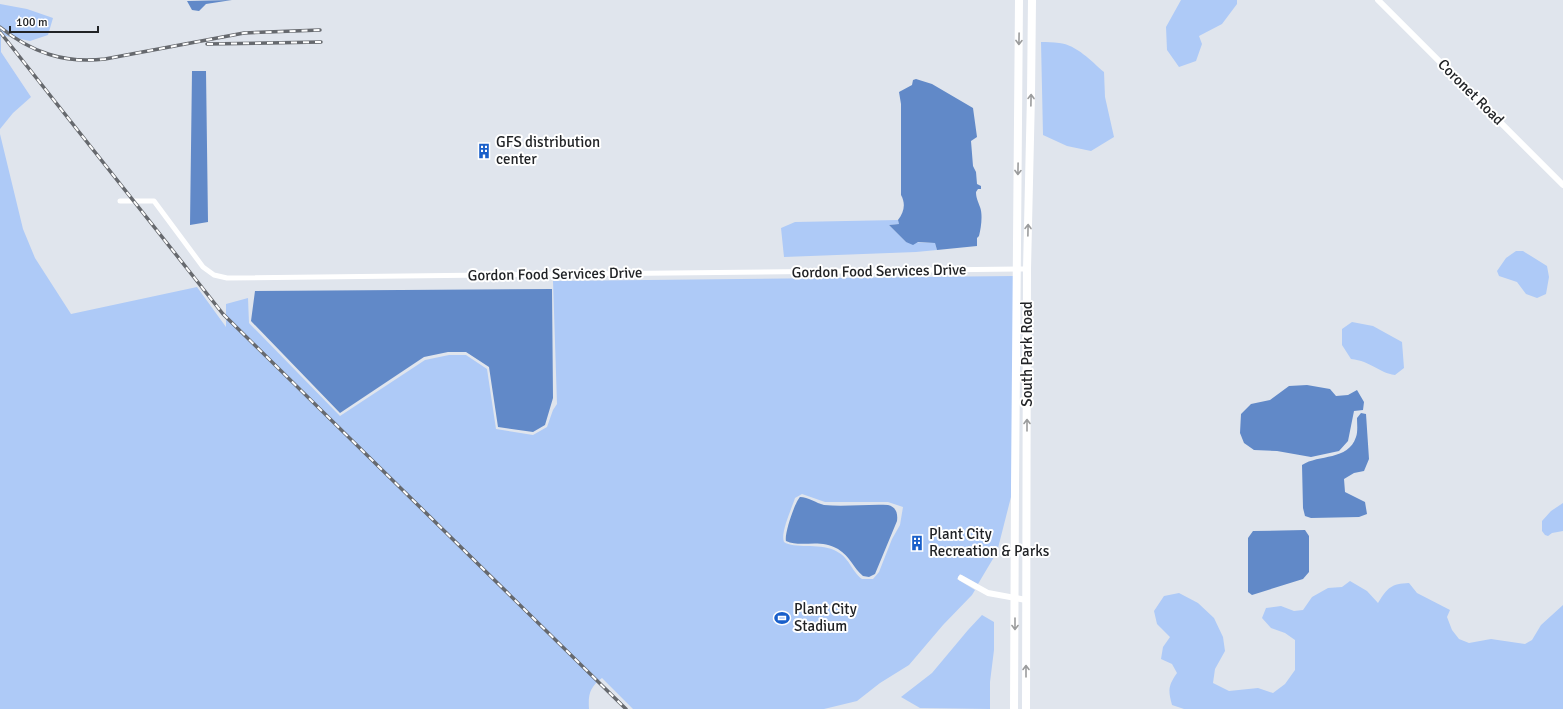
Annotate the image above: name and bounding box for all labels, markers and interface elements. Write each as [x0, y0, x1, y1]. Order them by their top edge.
scale bar [10, 8, 98, 34]
text: 100 m [16, 15, 48, 30]
one-way arrow [1015, 32, 1023, 45]
street label: Coronet Road [1434, 55, 1508, 129]
one-way arrow [1027, 94, 1035, 107]
place label: GFS distribution center [496, 133, 600, 168]
building icon: GFS distribution center [475, 142, 493, 160]
one-way arrow [1014, 162, 1022, 175]
one-way arrow [1024, 224, 1032, 237]
street label: Gordon Food Services Drive [791, 260, 967, 282]
street label: Gordon Food Services Drive [467, 263, 643, 285]
street label: South Park Road [1018, 301, 1036, 407]
one-way arrow [1023, 419, 1030, 432]
place label: Plant City Recreation & Parks [929, 525, 1050, 560]
building icon: Plant City Recreation & Parks [908, 534, 926, 552]
place label: Plant City Stadium [794, 600, 857, 635]
sports icon: Plant City Stadium [773, 609, 791, 627]
one-way arrow [1011, 617, 1019, 630]
one-way arrow [1022, 665, 1030, 678]

